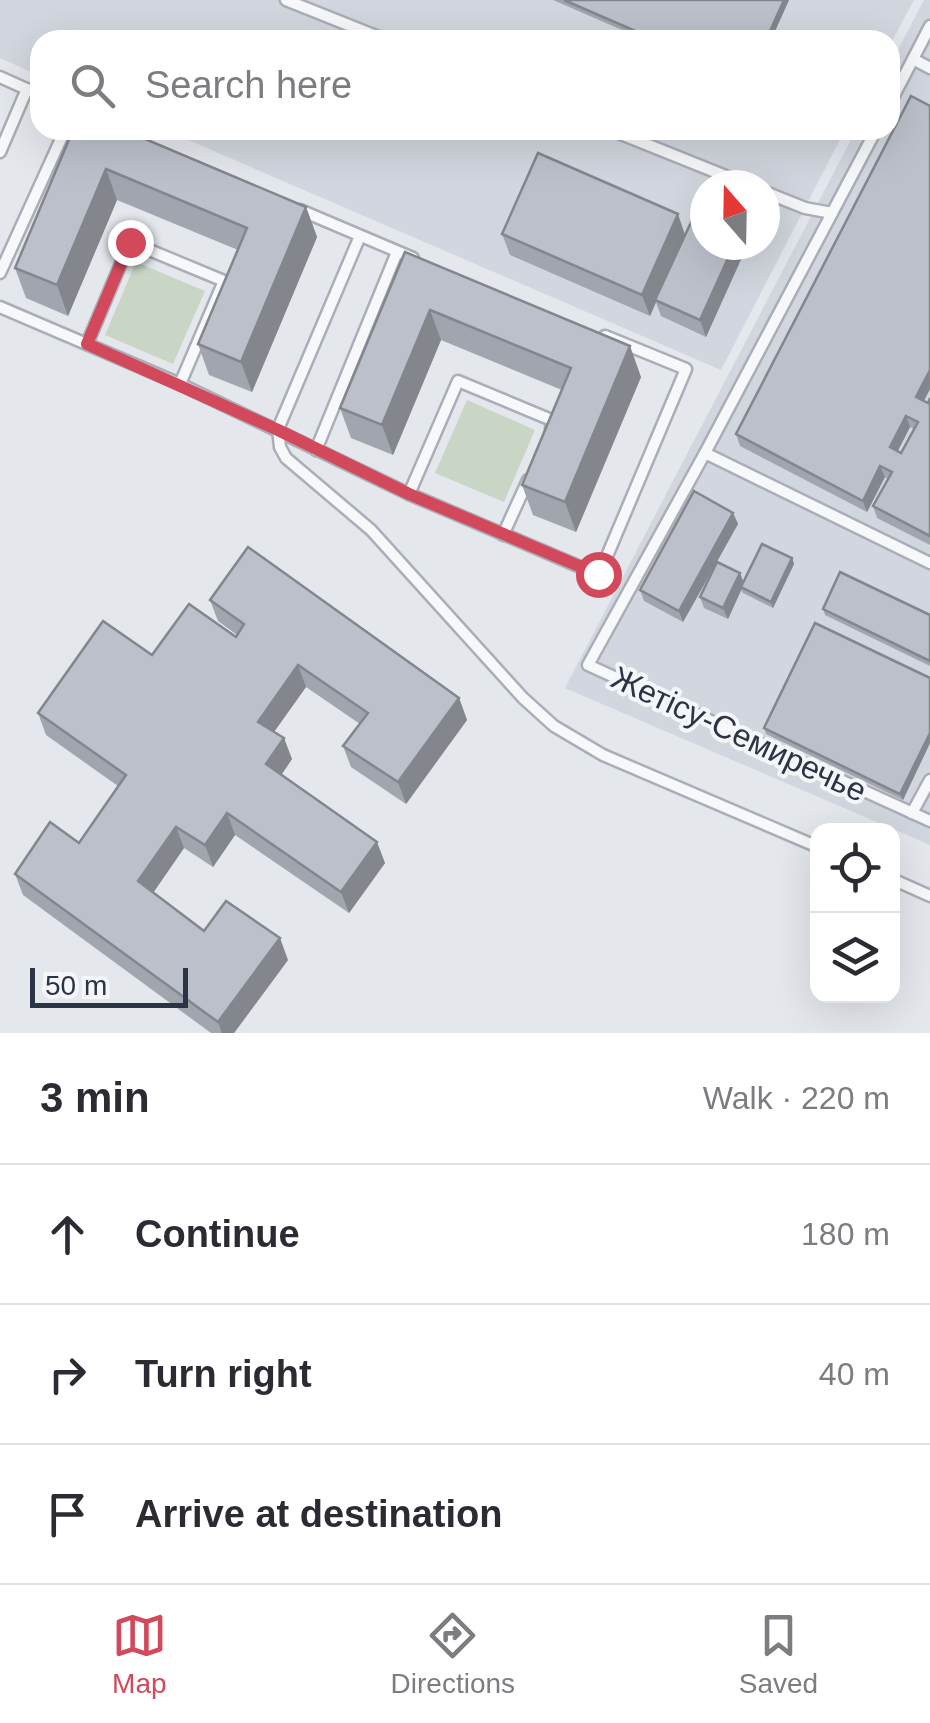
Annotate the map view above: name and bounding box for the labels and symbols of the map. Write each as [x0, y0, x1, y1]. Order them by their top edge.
north arrow [690, 170, 780, 260]
route end [108, 220, 154, 266]
route start [576, 552, 622, 598]
street label: Жетісу-Семиречье [606, 659, 872, 809]
scale bar [30, 963, 188, 1008]

